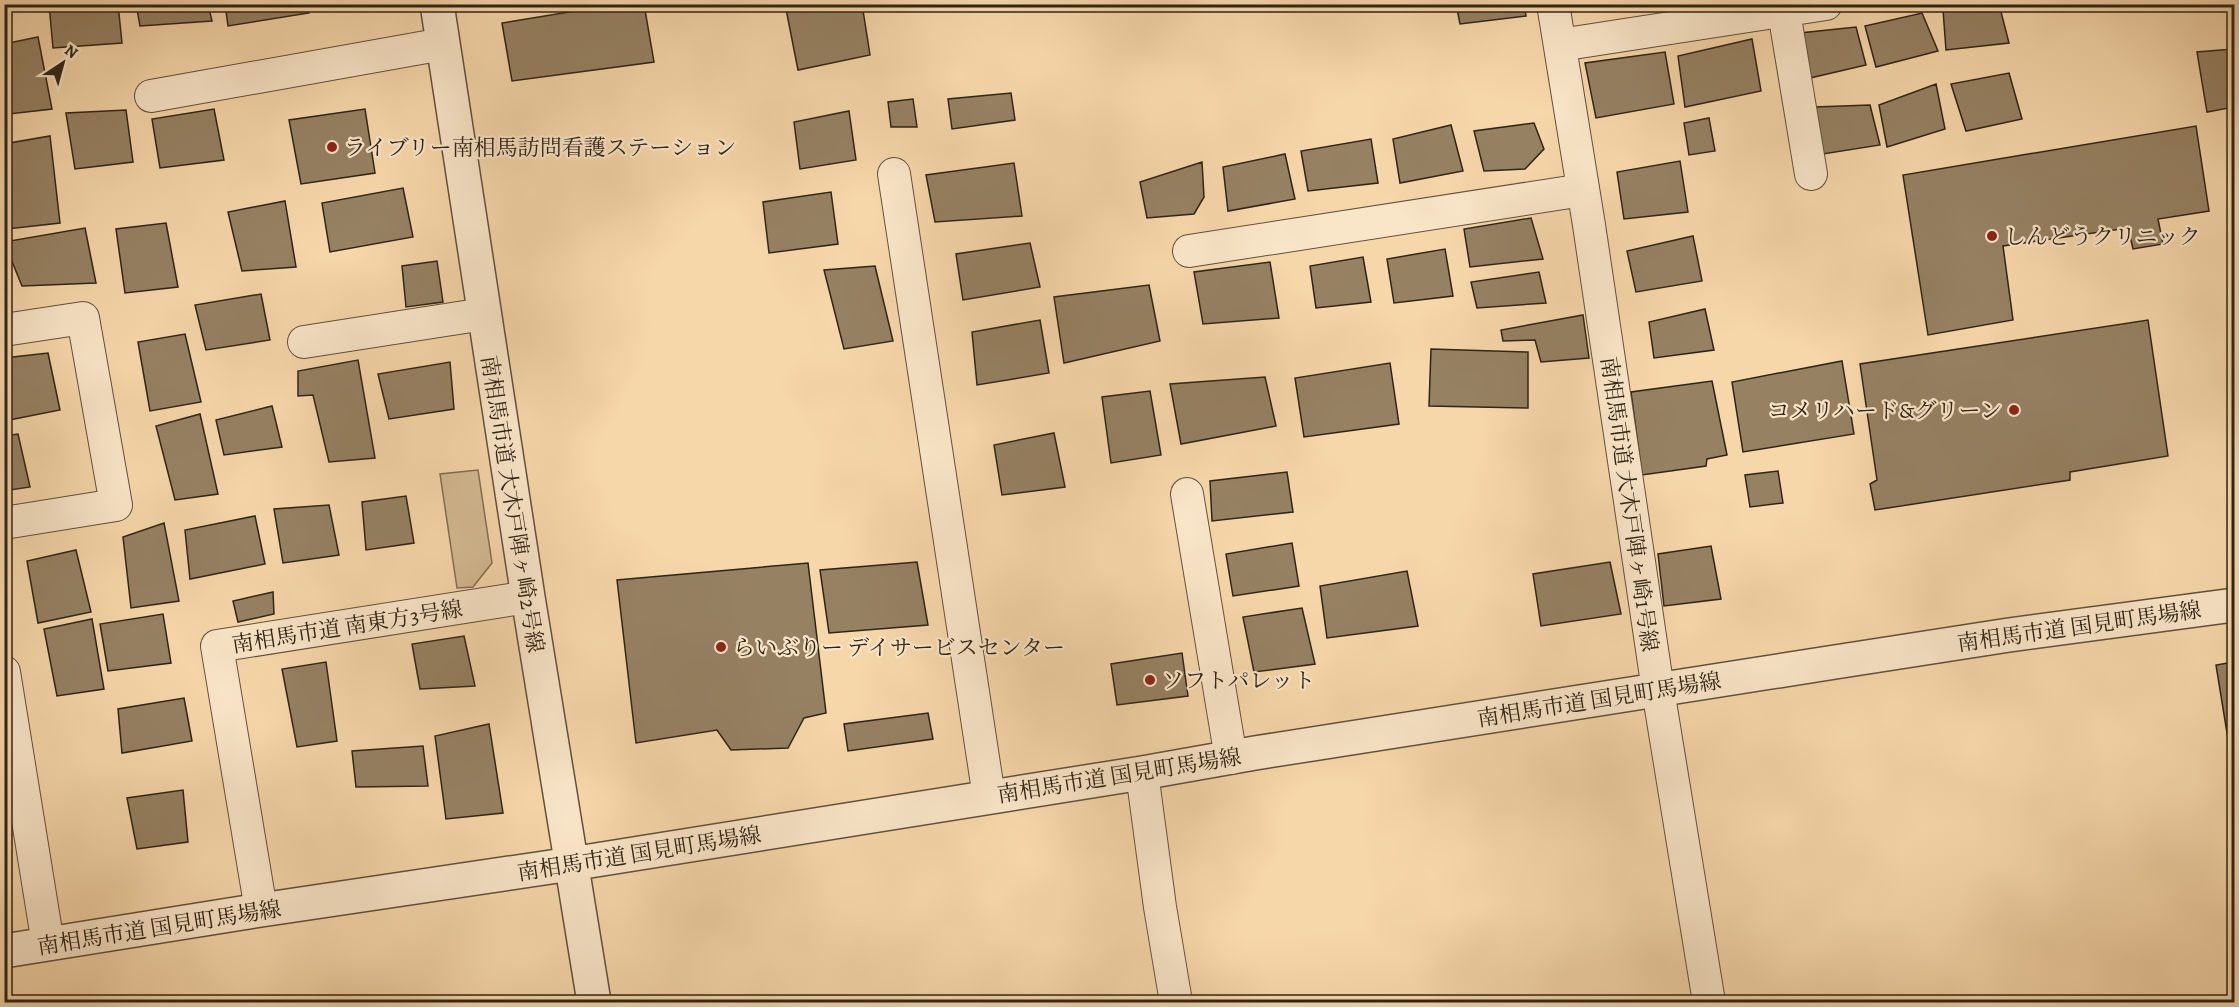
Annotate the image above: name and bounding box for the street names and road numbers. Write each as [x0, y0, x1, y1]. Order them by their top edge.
street label: 南相馬市道 大木戸陣ヶ崎2号線 [474, 353, 550, 655]
street label: 南相馬市道 大木戸陣ヶ崎1号線 [1593, 355, 1665, 654]
street label: 南相馬市道 南東方3号線 [229, 594, 465, 660]
street label: 南相馬市道 国見町馬場線 [1955, 595, 2203, 659]
street label: 南相馬市道 国見町馬場線 [1475, 666, 1723, 734]
street label: 南相馬市道 国見町馬場線 [995, 742, 1243, 810]
street label: 南相馬市道 国見町馬場線 [515, 820, 763, 888]
street label: 南相馬市道 国見町馬場線 [35, 894, 283, 962]

